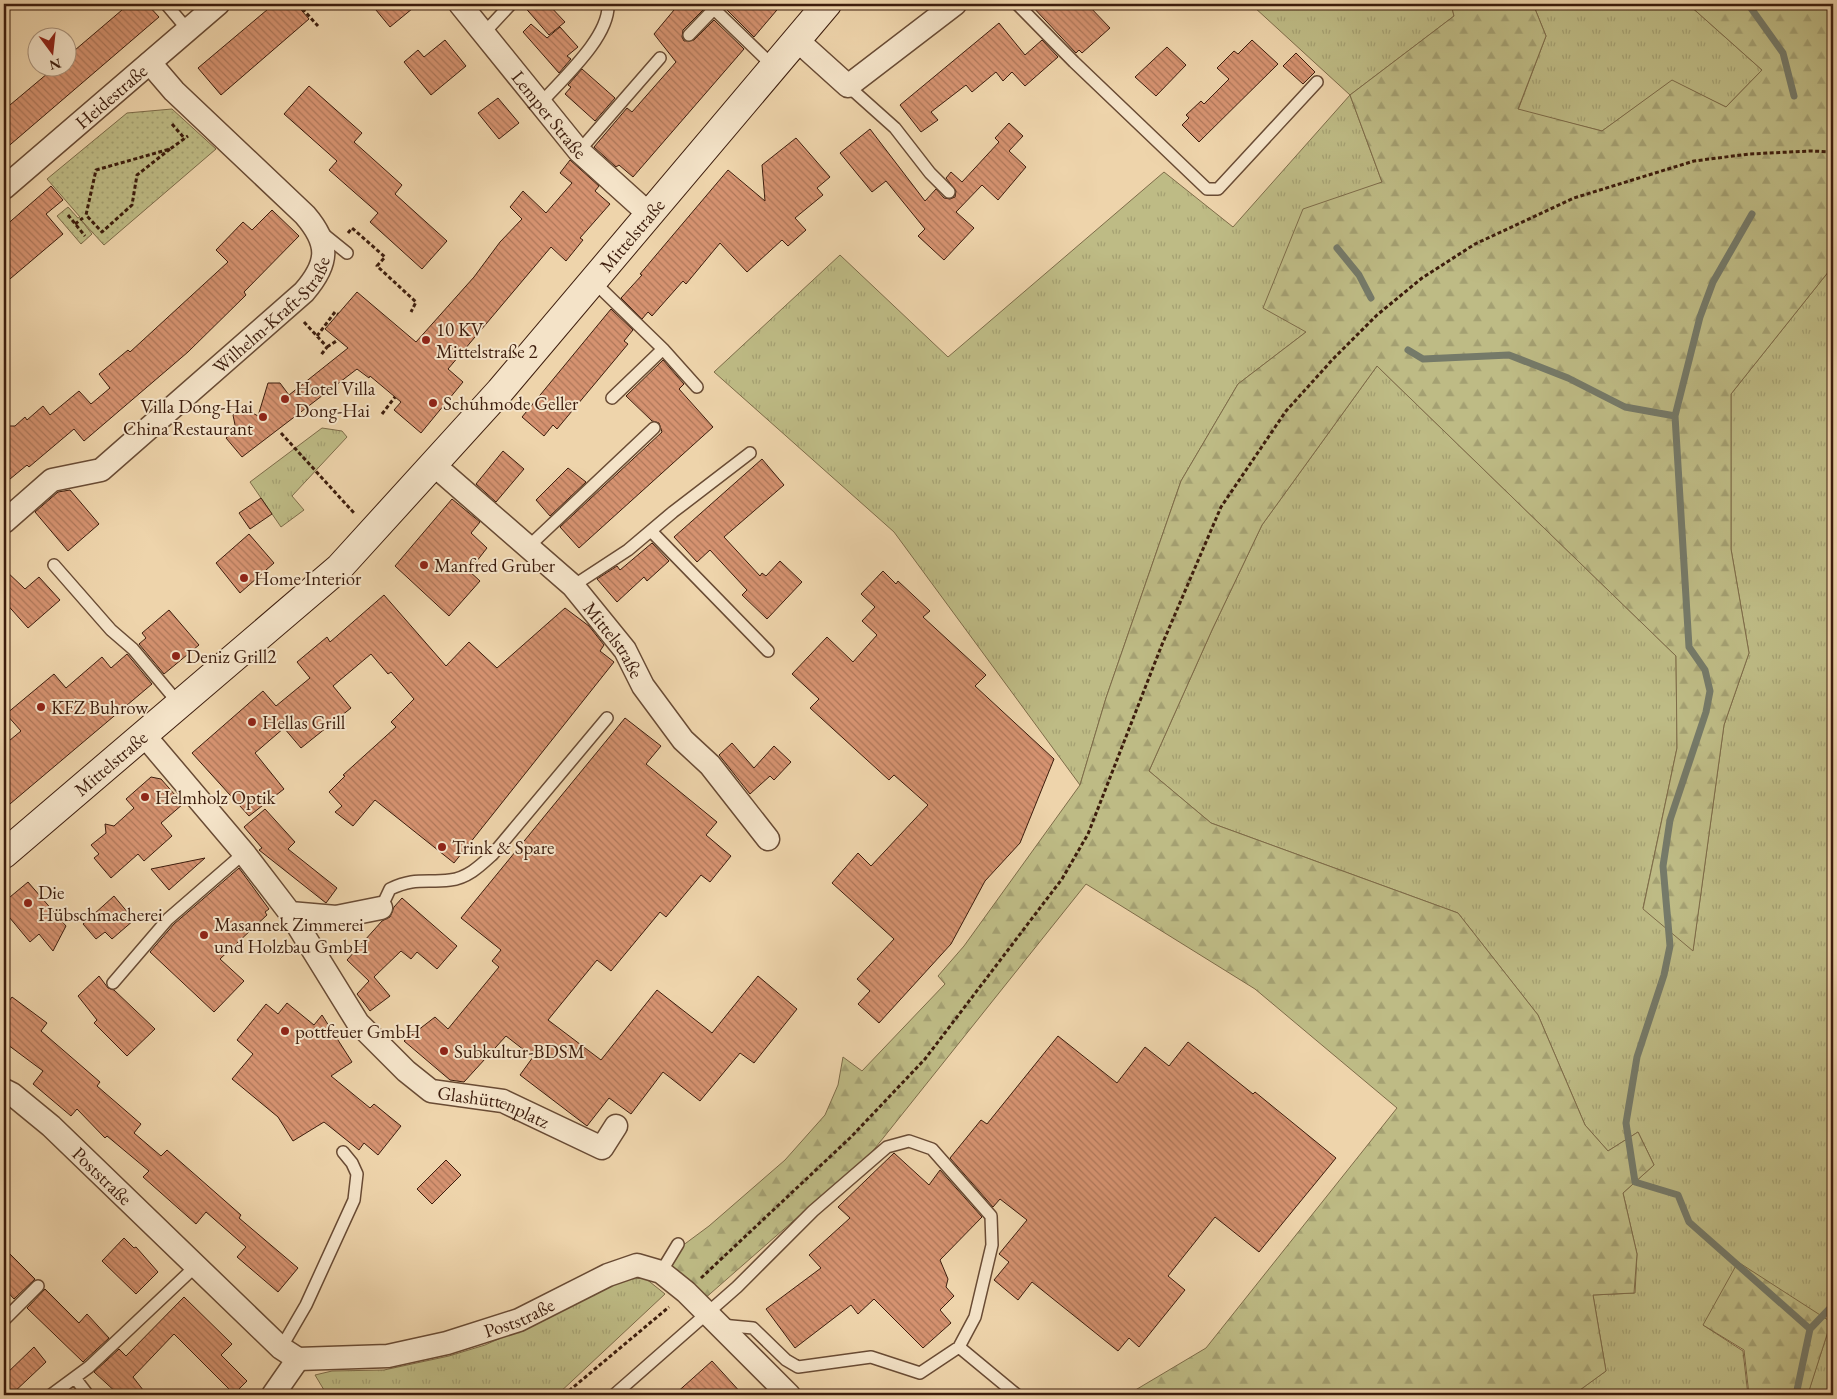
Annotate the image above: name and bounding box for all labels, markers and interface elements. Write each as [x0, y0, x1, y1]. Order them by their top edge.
north arrow [28, 28, 78, 78]
text: N [47, 54, 63, 75]
street label: Heidestraße [70, 58, 153, 134]
street label: Lemper Straße [506, 65, 592, 165]
street label: Mittelstraße [594, 193, 670, 277]
street label: Wilhelm-Kraft-Straße [208, 254, 336, 379]
place label: 10 KV Mittelstraße 2 [436, 317, 538, 364]
marker: 10 KV Mittelstraße 2 [420, 334, 432, 346]
place label: Hotel Villa Dong-Hai [295, 376, 376, 423]
place label: Schuhmode Geller [443, 391, 579, 416]
marker: Hotel Villa Dong-Hai [279, 393, 291, 405]
place label: Villa Dong-Hai China Restaurant [123, 394, 253, 441]
marker: Schuhmode Geller [427, 397, 439, 409]
marker: Villa Dong-Hai China Restaurant [257, 411, 269, 423]
place label: Manfred Gruber [434, 553, 556, 578]
marker: Manfred Gruber [418, 559, 430, 571]
place label: Home Interior [254, 566, 362, 591]
marker: Home Interior [238, 572, 250, 584]
street label: Mittelstraße [578, 597, 649, 682]
place label: Deniz Grill2 [186, 644, 276, 669]
marker: Deniz Grill2 [170, 650, 182, 662]
place label: KFZ Buhrow [51, 695, 149, 720]
marker: KFZ Buhrow [35, 701, 47, 713]
place label: Hellas Grill [262, 710, 346, 735]
marker: Hellas Grill [246, 716, 258, 728]
street label: Mittelstraße [69, 725, 153, 802]
place label: Helmholz Optik [155, 785, 277, 810]
marker: Helmholz Optik [139, 791, 151, 803]
place label: Trink & Spare [452, 835, 554, 860]
marker: Trink & Spare [436, 841, 448, 853]
place label: Die Hübschmacherei [38, 880, 163, 927]
marker: Die Hübschmacherei [22, 897, 34, 909]
place label: Masannek Zimmerei und Holzbau GmbH [214, 912, 368, 959]
marker: Masannek Zimmerei und Holzbau GmbH [198, 929, 210, 941]
place label: pottfeuer GmbH [295, 1019, 421, 1044]
marker: pottfeuer GmbH [279, 1025, 291, 1037]
place label: Subkultur-BDSM [454, 1039, 585, 1064]
marker: Subkultur-BDSM [438, 1045, 450, 1057]
street label: Glashüttenplatz [436, 1080, 554, 1135]
street label: Poststraße [67, 1141, 138, 1211]
street label: Poststraße [481, 1292, 559, 1343]

